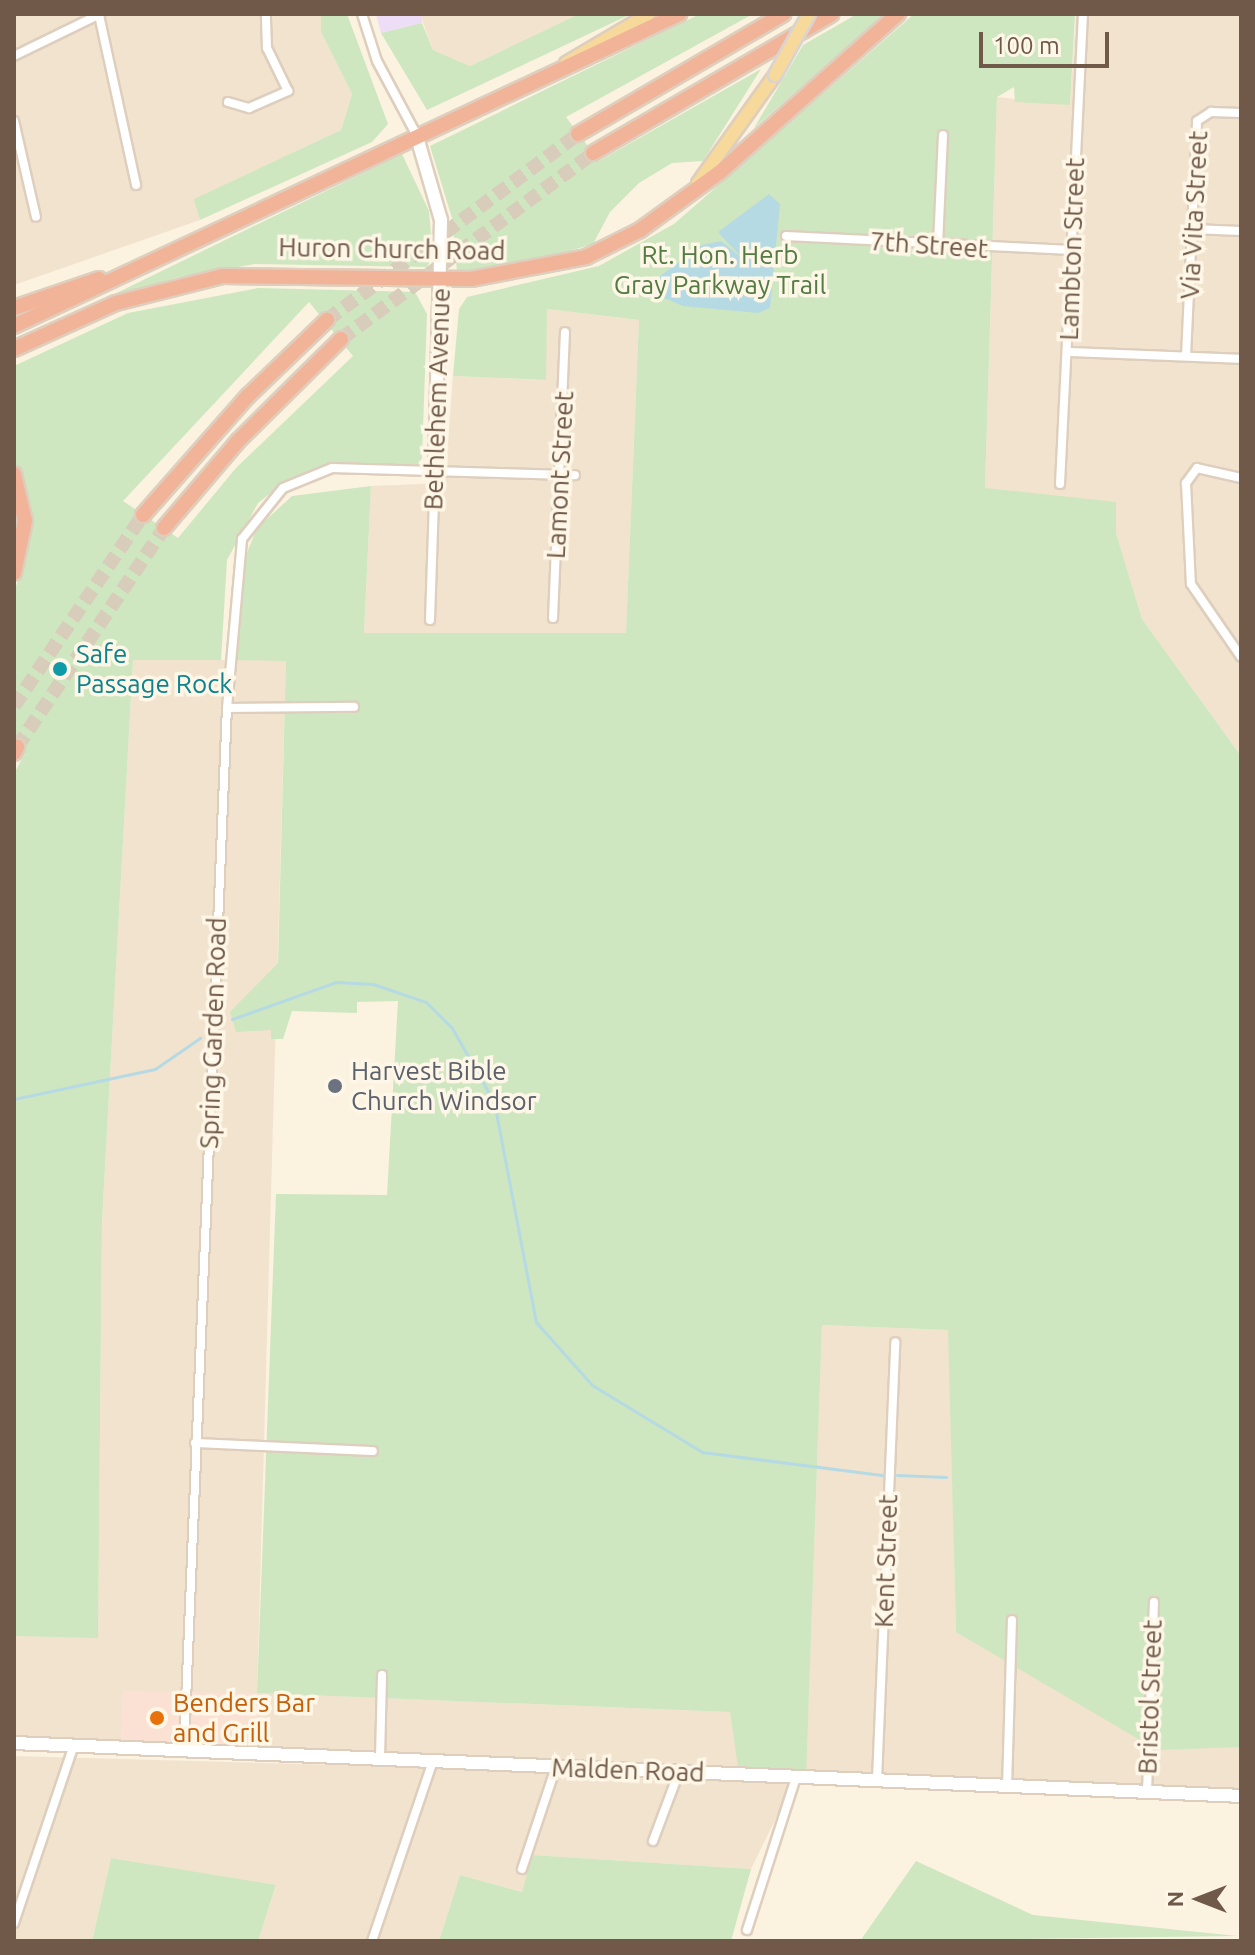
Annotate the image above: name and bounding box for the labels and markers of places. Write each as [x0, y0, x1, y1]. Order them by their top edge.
place label: Safe Passage Rock [76, 638, 232, 700]
marker: Safe Passage Rock [51, 660, 69, 678]
place label: Harvest Bible Church Windsor [351, 1055, 537, 1116]
marker: Harvest Bible Church Windsor [326, 1077, 344, 1095]
place label: Benders Bar and Grill [173, 1687, 315, 1748]
marker: Benders Bar and Grill [148, 1709, 166, 1727]

